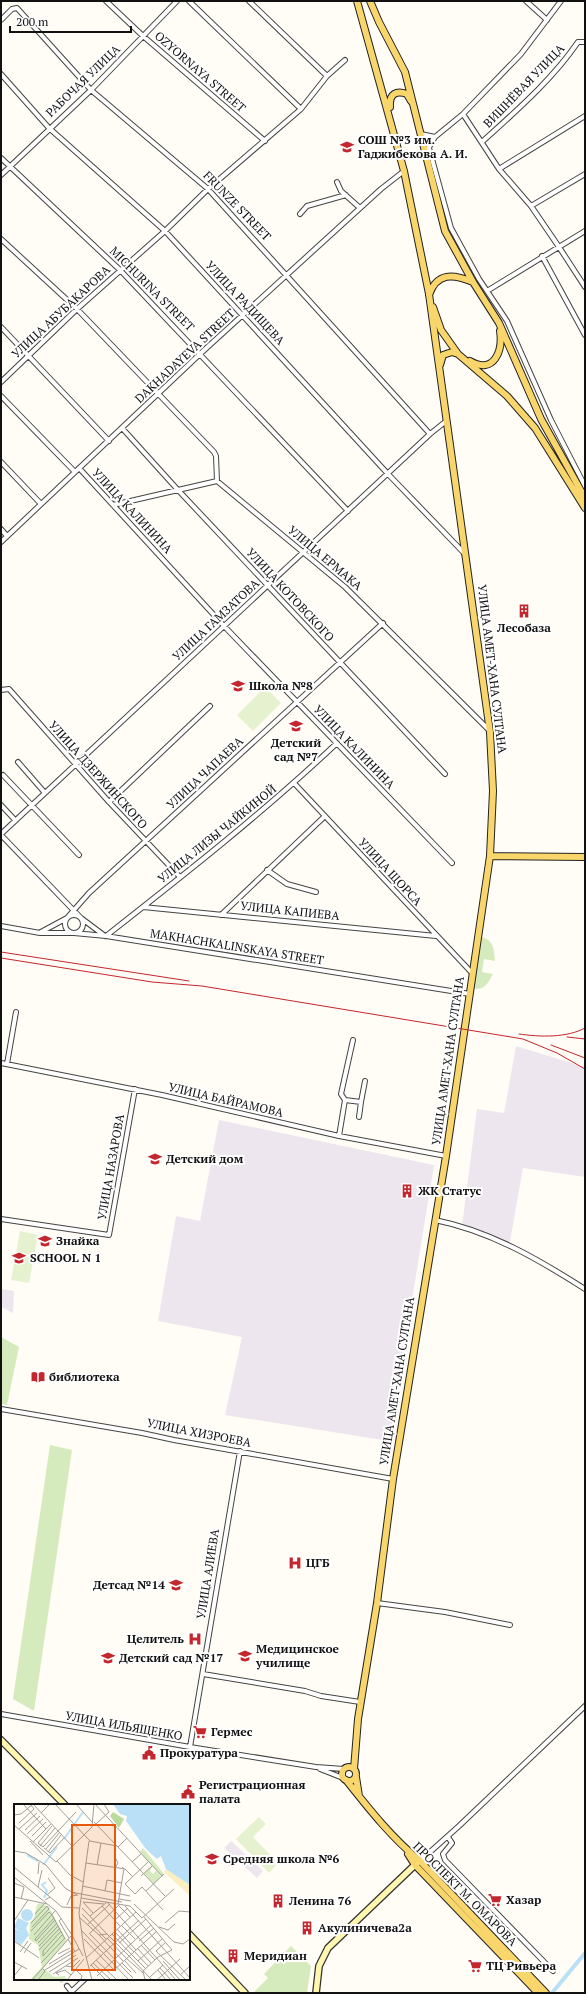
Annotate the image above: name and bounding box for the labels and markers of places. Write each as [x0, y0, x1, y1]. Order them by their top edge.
place label: СОШ №3 им. Гаджибекова А. И. [358, 132, 468, 161]
school or university icon: СОШ №3 им. Гаджибекова А. И. [339, 139, 355, 155]
building icon: Лесобаза [516, 603, 532, 619]
place label: Лесобаза [496, 620, 551, 635]
school or university icon: Школа №8 [230, 678, 246, 694]
place label: Школа №8 [249, 678, 313, 693]
school or university icon: Детский сад №7 [288, 718, 304, 734]
place label: Детский сад №7 [271, 735, 321, 764]
school or university icon: Детский дом [147, 1151, 163, 1167]
place label: Детский дом [166, 1151, 244, 1166]
building icon: ЖК Статус [399, 1183, 415, 1199]
place label: ЖК Статус [418, 1183, 482, 1198]
school or university icon: Знайка [37, 1233, 53, 1249]
place label: Знайка [56, 1233, 100, 1248]
school or university icon: SCHOOL N 1 [11, 1250, 27, 1266]
place label: SCHOOL N 1 [30, 1250, 101, 1265]
library icon: библиотека [30, 1369, 46, 1385]
place label: библиотека [49, 1369, 120, 1384]
hospital icon: ЦГБ [287, 1555, 303, 1571]
place label: ЦГБ [306, 1555, 330, 1570]
place label: Детсад №14 [93, 1577, 165, 1592]
school or university icon: Детсад №14 [168, 1577, 184, 1593]
place label: Целитель [127, 1631, 184, 1646]
hospital icon: Целитель [187, 1631, 203, 1647]
place label: Медицинское училище [255, 1641, 340, 1670]
school or university icon: Медицинское училище [237, 1648, 253, 1664]
school or university icon: Детский сад №17 [100, 1650, 116, 1666]
place label: Детский сад №17 [119, 1650, 223, 1665]
supermarket icon: Гермес [192, 1724, 208, 1740]
place label: Гермес [211, 1724, 253, 1739]
public building icon: Прокуратура [141, 1745, 157, 1761]
place label: Прокуратура [160, 1745, 238, 1760]
place label: Регистрационная палата [199, 1777, 306, 1806]
public building icon: Регистрационная палата [180, 1784, 196, 1800]
school or university icon: Средняя школа №6 [204, 1851, 220, 1867]
place label: Средняя школа №6 [223, 1851, 340, 1866]
supermarket icon: Хазар [487, 1892, 503, 1908]
place label: Хазар [506, 1892, 541, 1907]
building icon: Ленина 76 [270, 1893, 286, 1909]
place label: Ленина 76 [288, 1893, 352, 1908]
building icon: Акулиничева2а [299, 1920, 315, 1936]
place label: Акулиничева2а [318, 1920, 412, 1935]
building icon: Меридиан [225, 1948, 241, 1964]
place label: Меридиан [244, 1948, 307, 1963]
supermarket icon: ТЦ Ривьера [467, 1958, 483, 1974]
place label: ТЦ Ривьера [486, 1958, 556, 1973]

